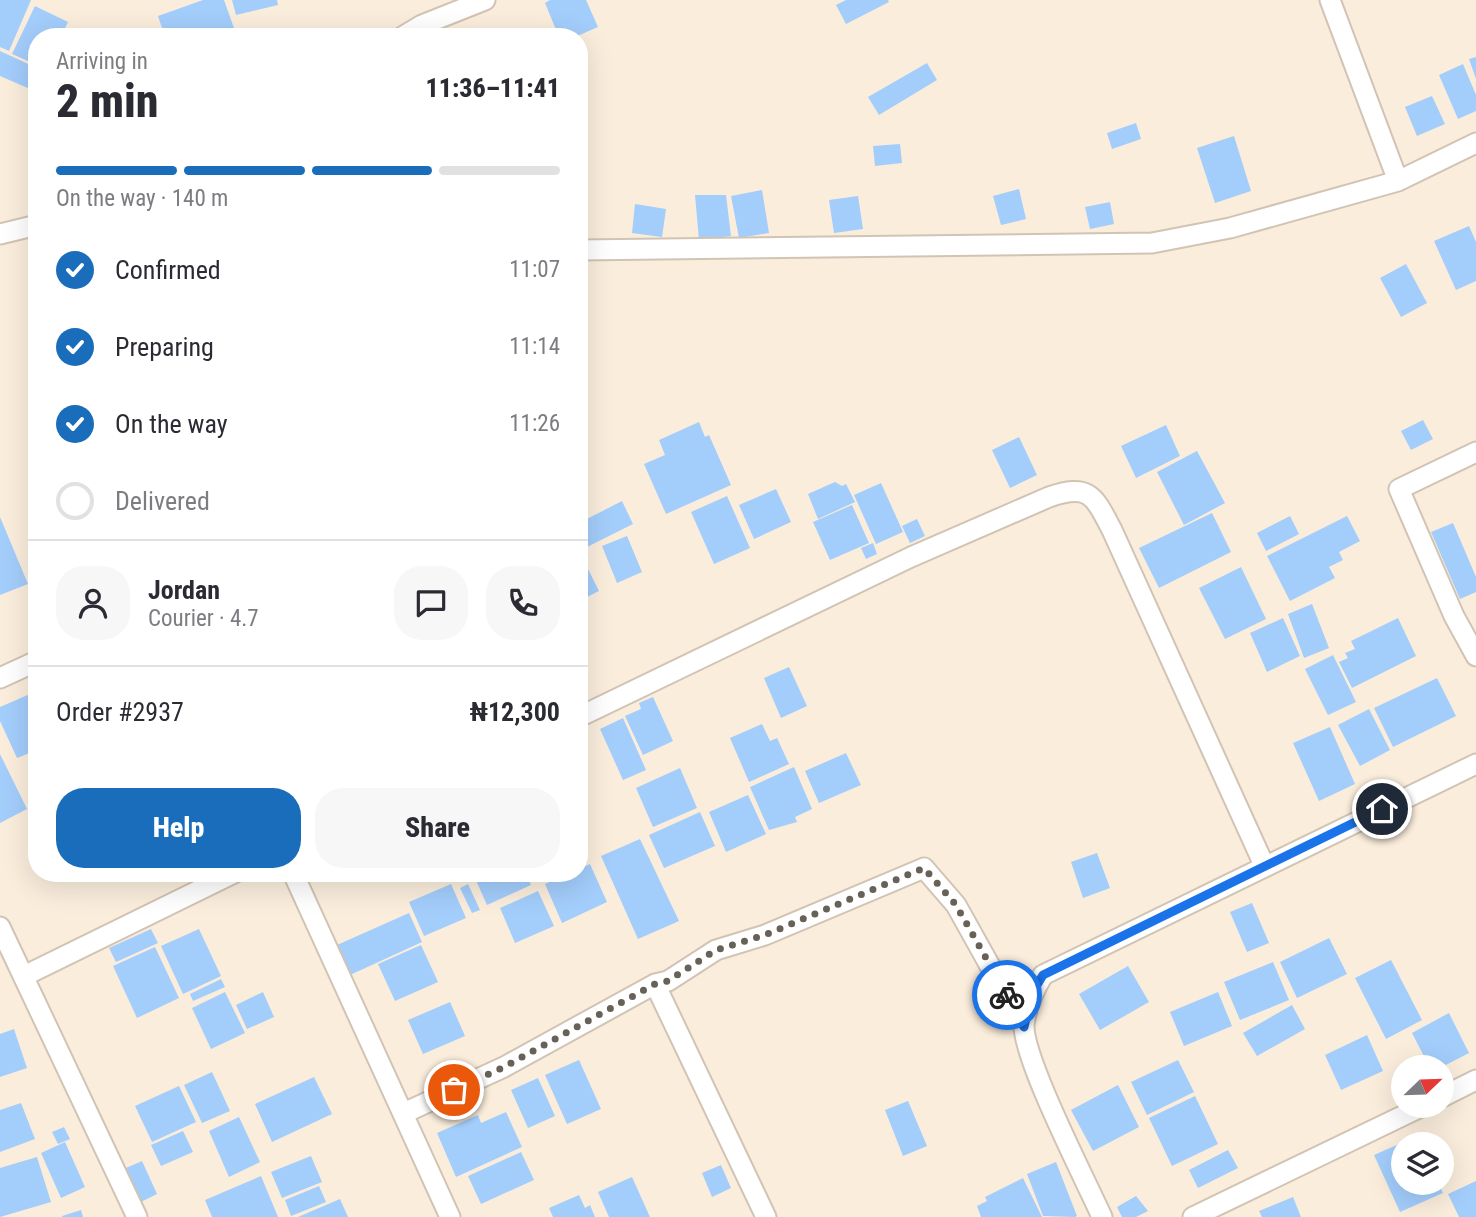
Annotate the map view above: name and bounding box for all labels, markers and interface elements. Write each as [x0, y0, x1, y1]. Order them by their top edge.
text: Arriving in [56, 48, 148, 75]
text: 11:36–11:41 [426, 73, 560, 103]
text: 2 min [56, 74, 159, 128]
text: On the way · 140 m [56, 185, 228, 212]
icon: check [56, 251, 94, 289]
text: Confirmed [115, 255, 221, 285]
text: 11:07 [509, 256, 560, 283]
icon: check [56, 328, 94, 366]
text: Preparing [115, 332, 214, 362]
text: 11:14 [509, 333, 560, 360]
icon: check [56, 405, 94, 443]
text: On the way [115, 409, 228, 439]
text: 11:26 [509, 410, 560, 437]
text: Delivered [115, 486, 210, 516]
button: person [56, 566, 130, 640]
button: chat [394, 566, 468, 640]
button: phone [486, 566, 560, 640]
text: Jordan [148, 575, 220, 605]
text: Courier · 4.7 [148, 605, 259, 632]
text: Order #2937 [56, 697, 184, 727]
text: ₦12,300 [469, 697, 560, 727]
pin [1352, 779, 1412, 839]
button: Help [56, 788, 301, 868]
button: Share [315, 788, 560, 868]
icon: home [1363, 790, 1401, 828]
courier [972, 960, 1042, 1030]
icon: bike [988, 976, 1026, 1014]
north arrow [1391, 1055, 1454, 1118]
map controls [1391, 1055, 1454, 1195]
pin [424, 1060, 484, 1120]
icon: bag [435, 1071, 473, 1109]
button: layers [1391, 1132, 1454, 1195]

